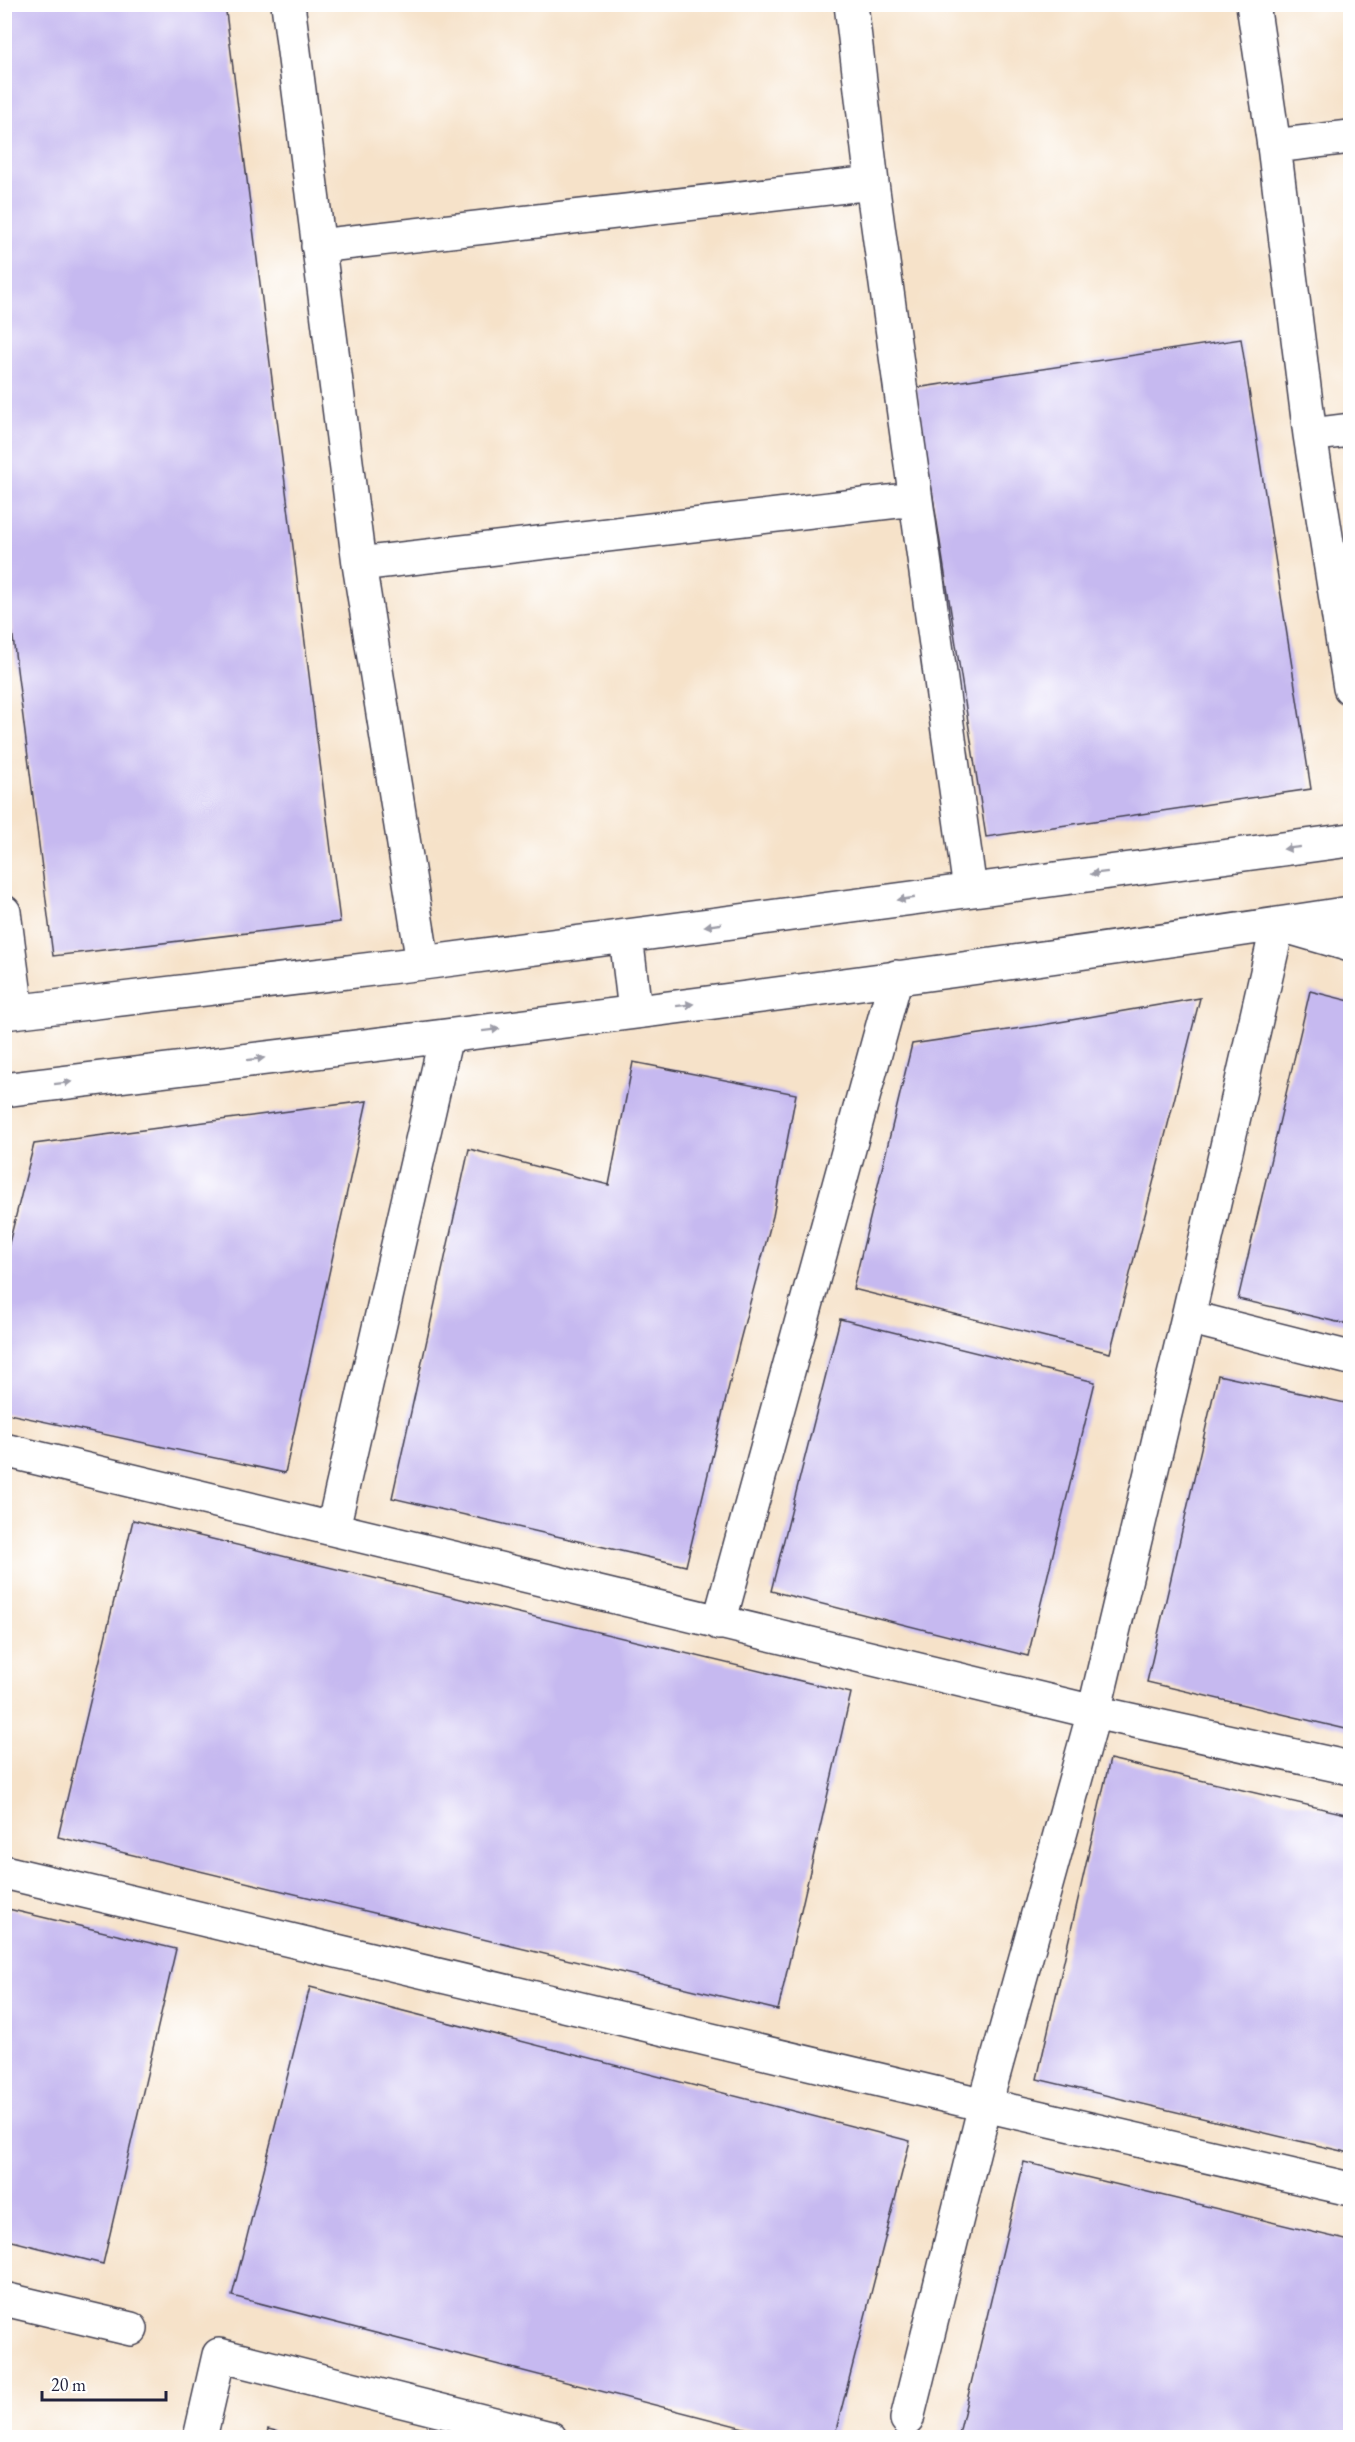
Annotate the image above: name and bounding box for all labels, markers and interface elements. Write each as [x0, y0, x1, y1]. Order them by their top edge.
one-way arrow [1283, 843, 1302, 852]
one-way arrow [1090, 868, 1109, 878]
one-way arrow [896, 894, 915, 903]
one-way arrow [703, 920, 722, 929]
one-way arrow [675, 1000, 694, 1009]
one-way arrow [482, 1025, 501, 1035]
one-way arrow [247, 1054, 266, 1064]
one-way arrow [53, 1078, 72, 1088]
scale bar [42, 2364, 166, 2402]
text: 20 m [51, 2373, 86, 2396]

